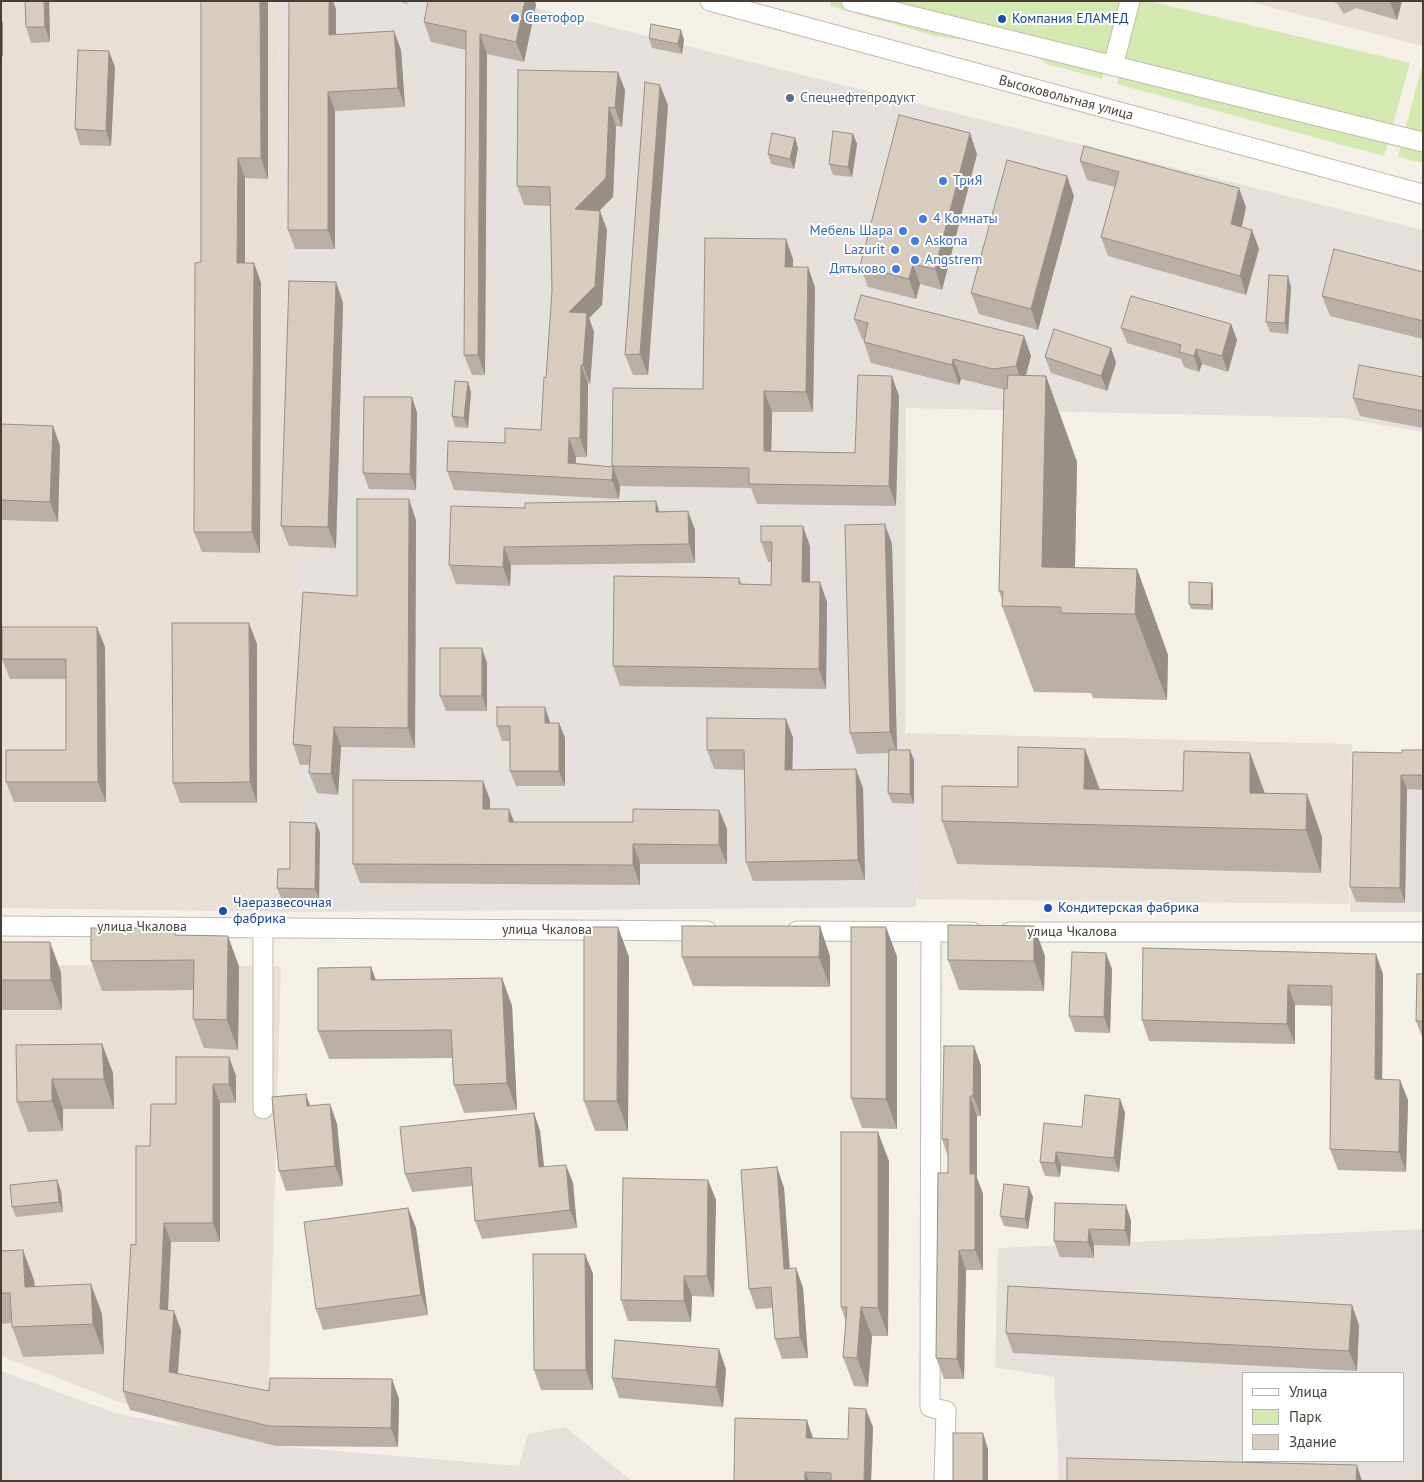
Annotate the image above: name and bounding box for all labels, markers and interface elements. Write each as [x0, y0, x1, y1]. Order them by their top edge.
place label: Светофор [525, 10, 585, 26]
place label: Компания ЕЛАМЕД [1012, 11, 1129, 27]
marker: Светофор [509, 12, 521, 24]
marker: Компания ЕЛАМЕД [996, 13, 1008, 25]
street label: Высоковольтная улица [997, 72, 1135, 124]
place label: Спецнефтепродукт [800, 90, 915, 106]
marker: Спецнефтепродукт [784, 92, 796, 104]
place label: ТриЯ [953, 173, 982, 189]
marker: ТриЯ [937, 175, 949, 187]
place label: 4 Комнаты [933, 211, 998, 227]
marker: 4 Комнаты [917, 213, 929, 225]
place label: Мебель Шара [809, 223, 893, 239]
marker: Мебель Шара [897, 225, 909, 237]
place label: Askona [925, 233, 968, 249]
marker: Askona [909, 235, 921, 247]
place label: Lazurit [844, 242, 885, 258]
marker: Lazurit [889, 244, 901, 256]
place label: Angstrem [925, 252, 982, 268]
marker: Angstrem [909, 254, 921, 266]
place label: Дятьково [829, 261, 886, 277]
marker: Дятьково [890, 263, 902, 275]
place label: Чаеразвесочная фабрика [233, 895, 332, 928]
place label: Кондитерская фабрика [1058, 900, 1199, 916]
marker: Кондитерская фабрика [1042, 902, 1054, 914]
marker: Чаеразвесочная фабрика [217, 905, 229, 917]
street label: улица Чкалова [97, 919, 187, 935]
street label: улица Чкалова [502, 922, 592, 938]
street label: улица Чкалова [1027, 924, 1117, 940]
legend [1242, 1372, 1404, 1462]
text: Улица [1289, 1382, 1327, 1401]
text: Парк [1289, 1407, 1322, 1426]
text: Здание [1289, 1432, 1337, 1451]

